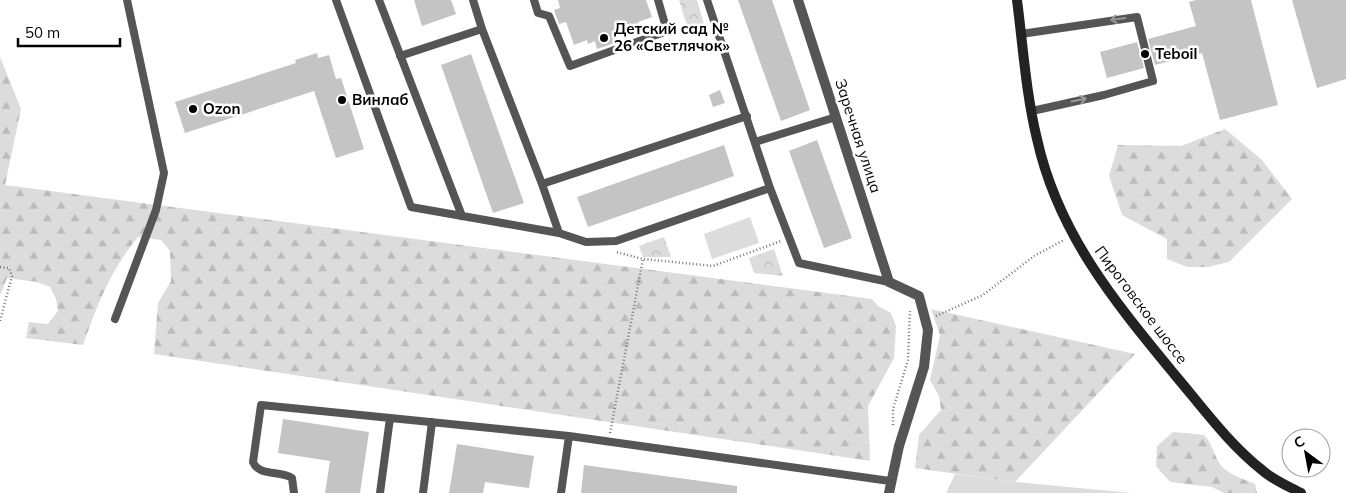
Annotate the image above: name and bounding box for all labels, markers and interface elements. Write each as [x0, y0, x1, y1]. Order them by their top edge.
scale bar [18, 15, 120, 47]
one-way arrow [1110, 15, 1126, 25]
place label: Детский сад № 26 «Светлячок» [614, 19, 730, 55]
text: 50 m [25, 23, 60, 42]
marker: Детский сад № 26 «Светлячок» [598, 32, 610, 44]
place label: Teboil [1155, 44, 1197, 63]
marker: Teboil [1139, 48, 1151, 60]
street label: Заречная улица [831, 76, 886, 195]
place label: Винлаб [352, 90, 409, 109]
marker: Винлаб [336, 94, 348, 106]
one-way arrow [1071, 95, 1087, 105]
place label: Ozon [203, 99, 240, 118]
marker: Ozon [187, 103, 199, 115]
street label: Пироговское шоссе [1091, 242, 1192, 368]
north arrow [1281, 428, 1331, 478]
text: С [1290, 432, 1308, 452]

